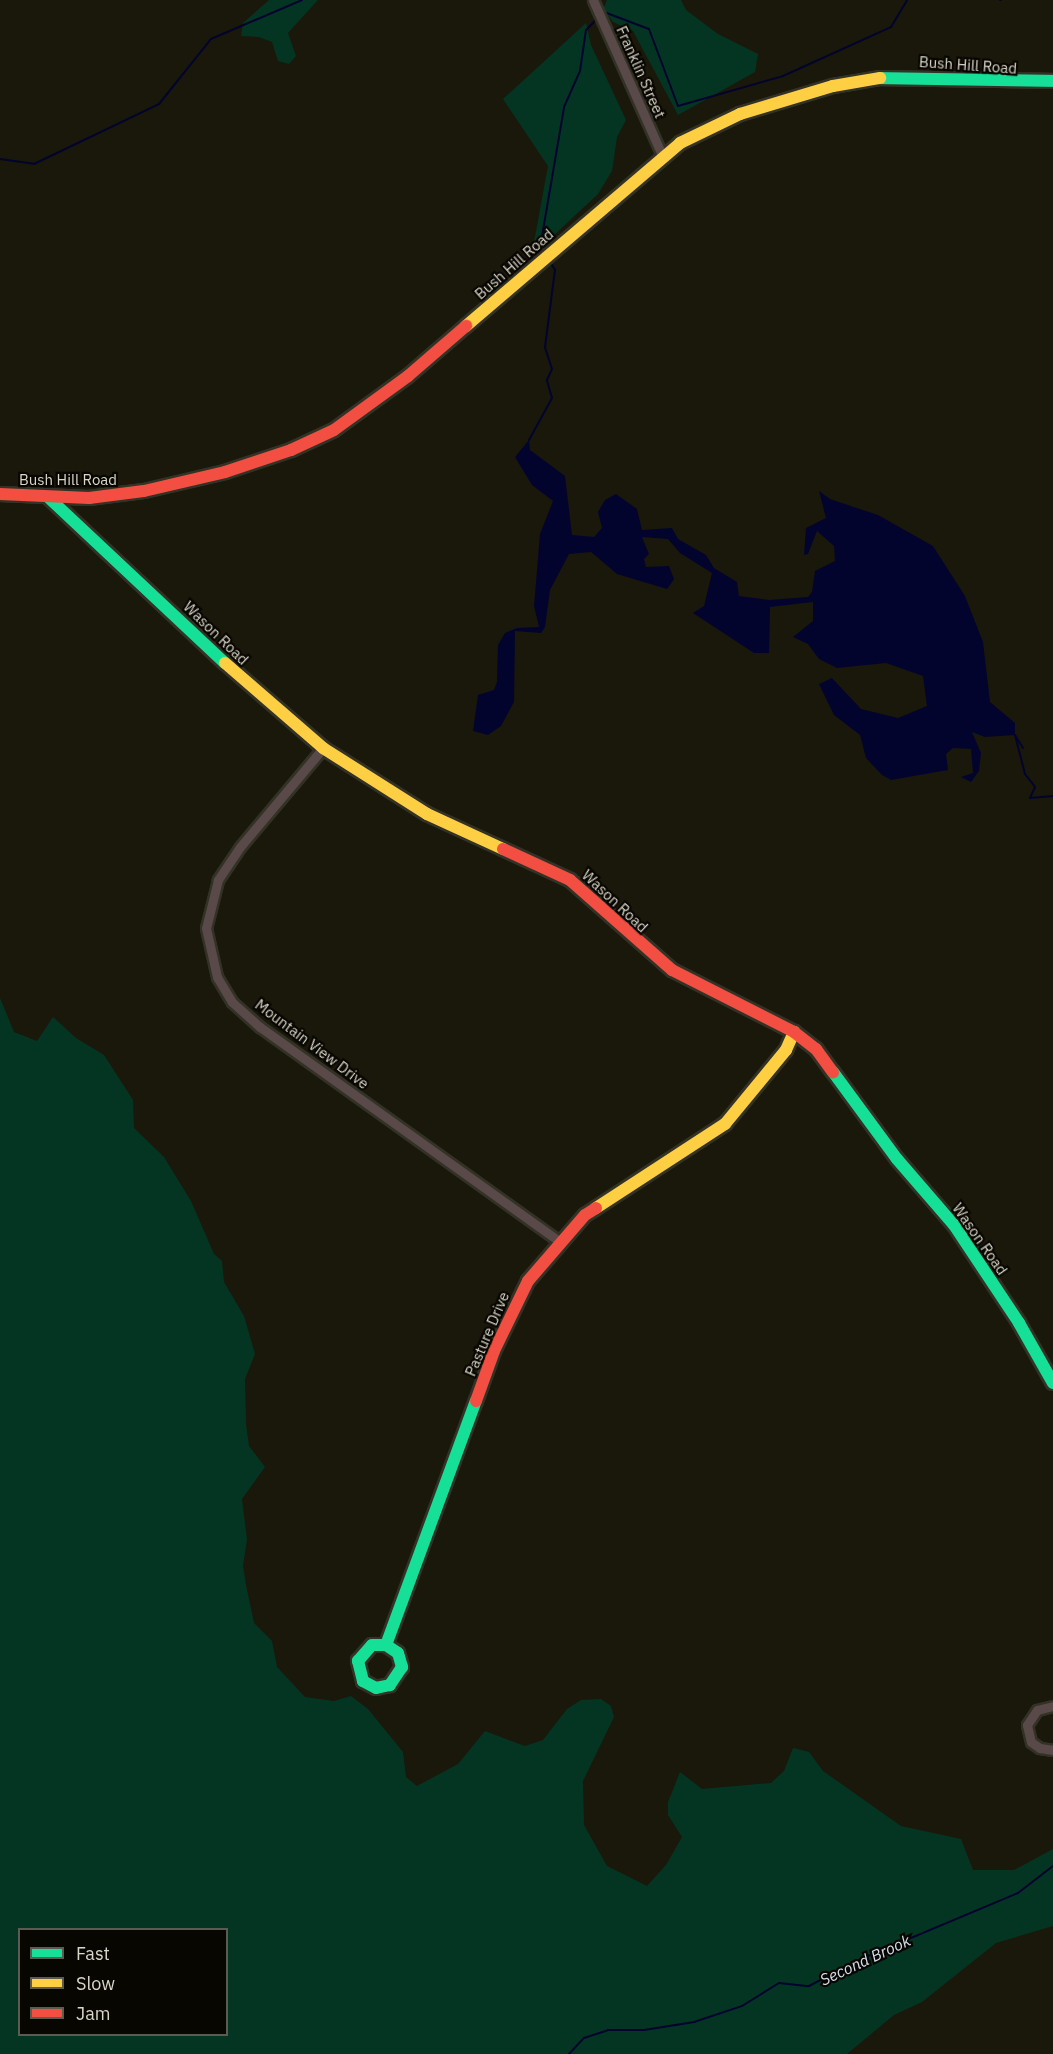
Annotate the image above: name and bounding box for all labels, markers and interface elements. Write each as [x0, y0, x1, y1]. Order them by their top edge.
street label: Franklin Street [613, 23, 669, 121]
street label: Bush Hill Road [918, 53, 1018, 77]
street label: Bush Hill Road [471, 225, 557, 303]
street label: Bush Hill Road [19, 471, 117, 489]
street label: Wason Road [180, 598, 252, 668]
street label: Wason Road [578, 866, 652, 936]
street label: Mountain View Drive [252, 995, 372, 1093]
street label: Wason Road [949, 1200, 1011, 1278]
street label: Pasture Drive [461, 1289, 513, 1379]
legend [18, 1928, 228, 2036]
water label: Second Brook [817, 1931, 913, 1989]
text: Fast [76, 1942, 110, 1965]
text: Slow [76, 1972, 115, 1995]
text: Jam [76, 2002, 111, 2025]

